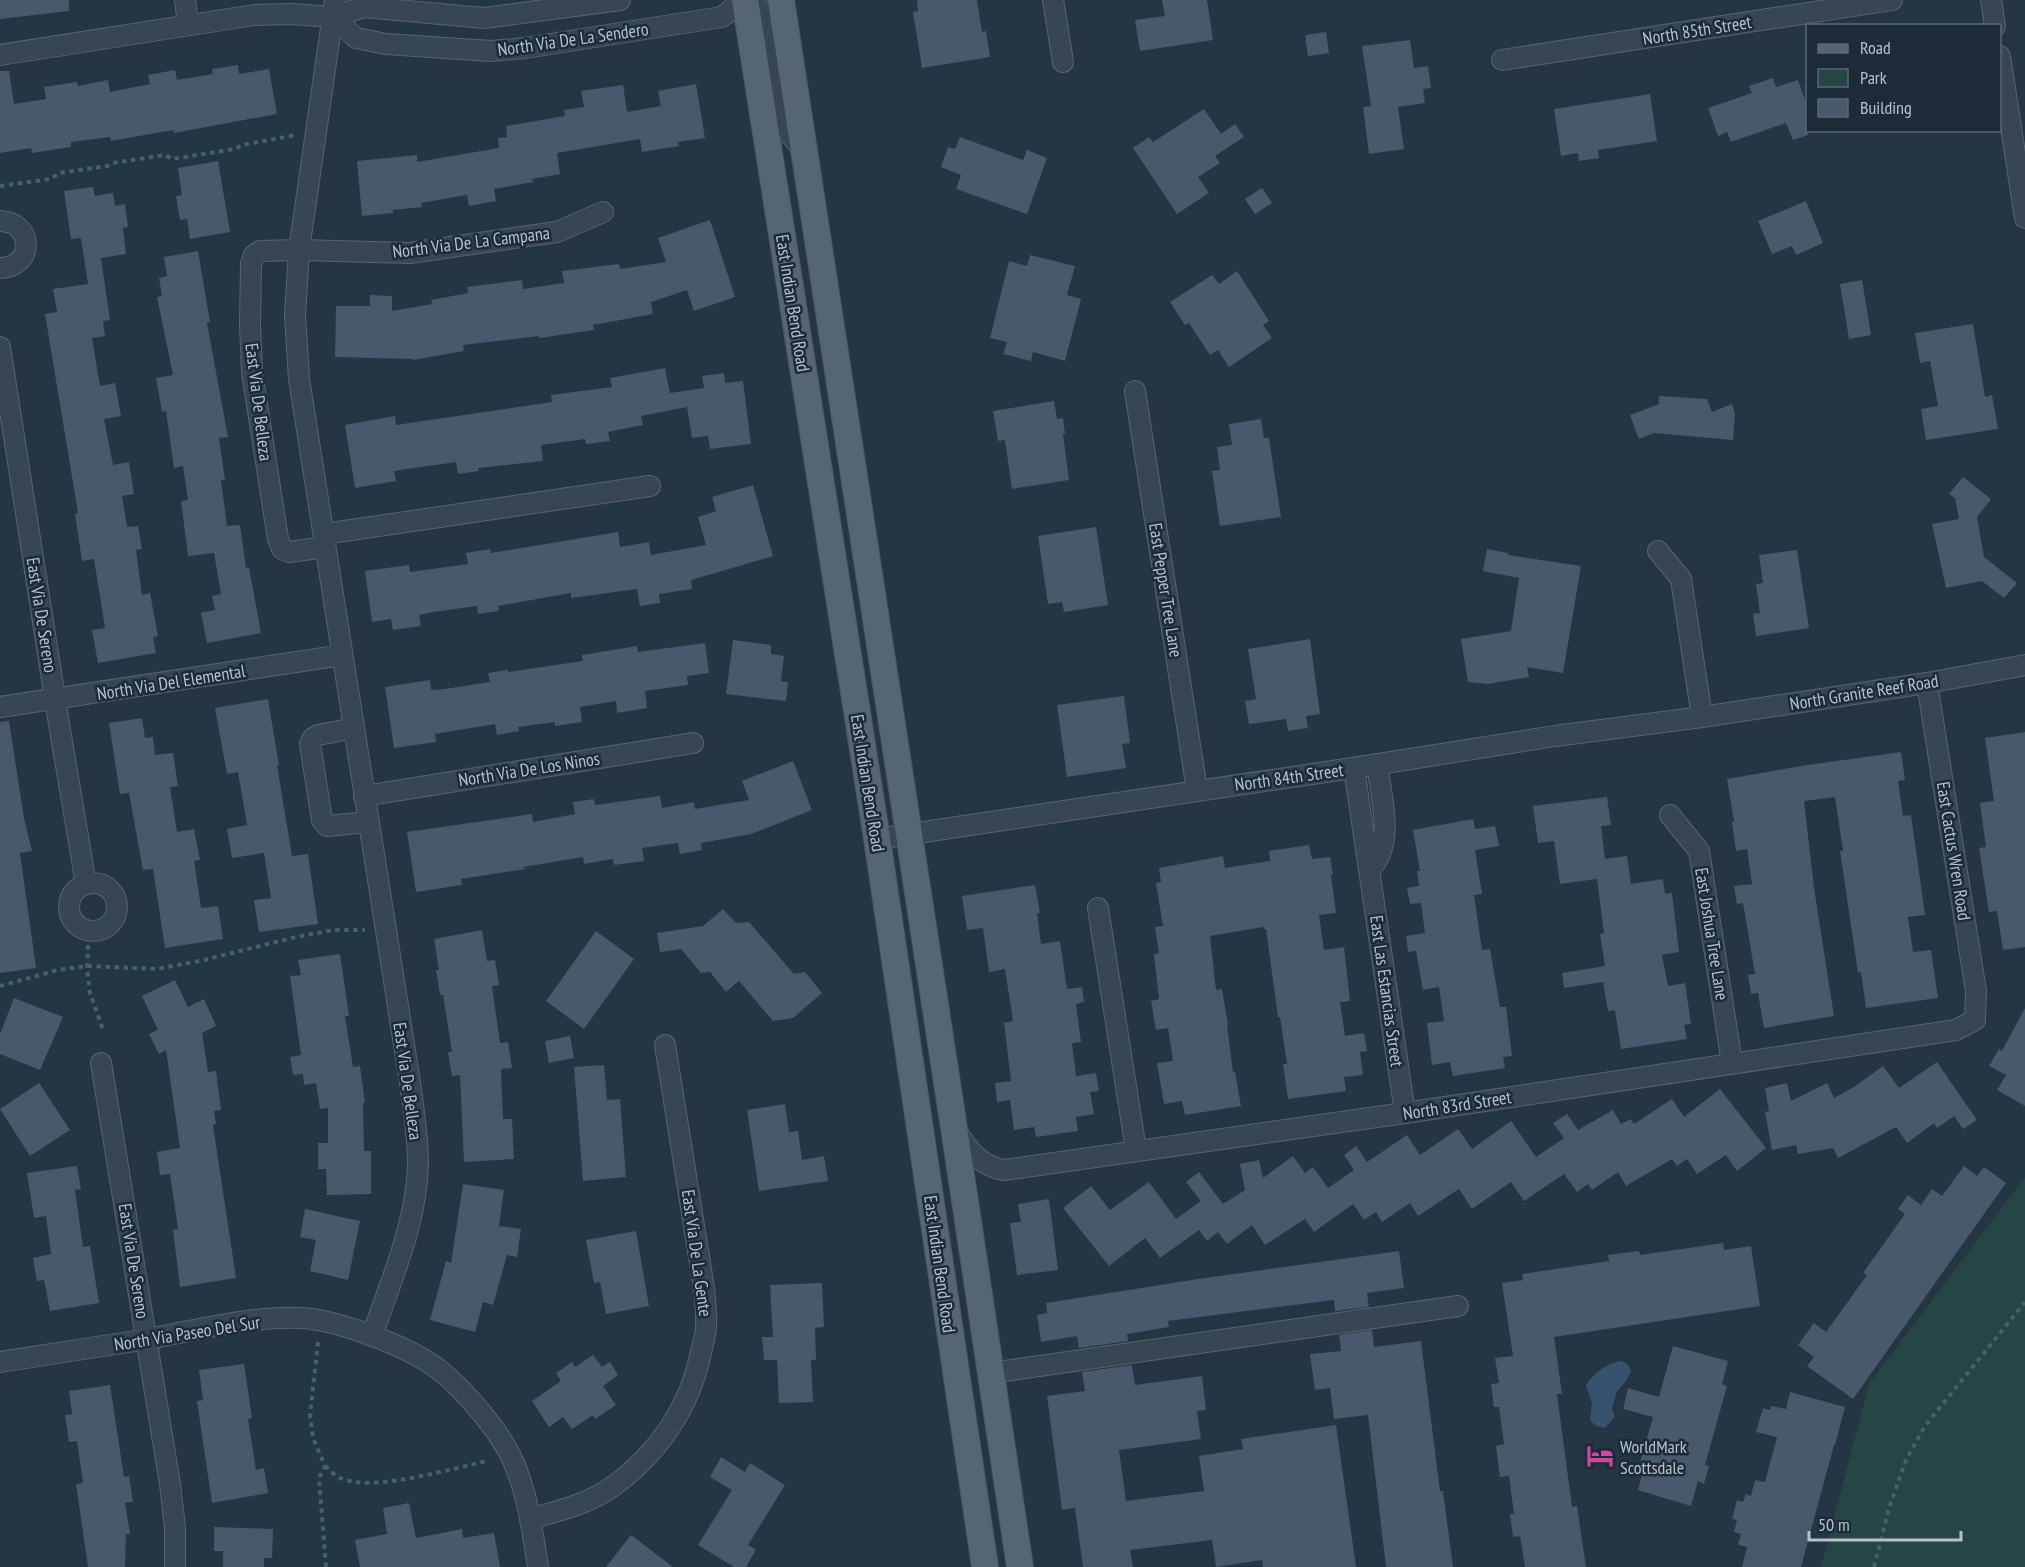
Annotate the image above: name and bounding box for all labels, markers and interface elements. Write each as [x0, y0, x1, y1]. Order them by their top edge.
street label: North 85th Street [1641, 10, 1753, 50]
street label: North Via De La Sendero [496, 17, 650, 61]
legend [1806, 24, 2001, 132]
text: Road [1860, 36, 1891, 59]
text: Park [1860, 66, 1887, 89]
text: Building [1860, 96, 1912, 119]
street label: North Via De La Campana [391, 221, 551, 263]
street label: East Indian Bend Road [771, 233, 815, 373]
street label: East Via De Belleza [240, 342, 278, 462]
street label: East Pepper Tree Lane [1144, 521, 1188, 659]
street label: East Via De Sereno [22, 556, 63, 675]
street label: North Via Del Elemental [95, 659, 248, 705]
street label: North Granite Reef Road [1788, 669, 1940, 715]
street label: East Indian Bend Road [846, 713, 890, 853]
street label: North Via De Los Ninos [457, 746, 601, 792]
street label: North 84th Street [1233, 758, 1345, 796]
street label: East Cactus Wren Road [1932, 780, 1976, 922]
street label: East Joshua Tree Lane [1690, 866, 1734, 1002]
street label: East Las Estancias Street [1365, 914, 1409, 1068]
street label: East Via De Belleza [388, 1021, 428, 1141]
street label: North 83rd Street [1401, 1085, 1513, 1125]
street label: East Via De La Gente [677, 1188, 717, 1318]
street label: East Indian Bend Road [919, 1194, 961, 1334]
street label: East Via De Sereno [114, 1202, 155, 1321]
street label: North Via Paseo Del Sur [112, 1310, 262, 1356]
place label: WorldMark Scottsdale [1620, 1435, 1687, 1479]
hotel icon: WorldMark Scottsdale [1585, 1441, 1615, 1471]
scale bar [1809, 1504, 1960, 1542]
text: 50 m [1818, 1513, 1850, 1536]

